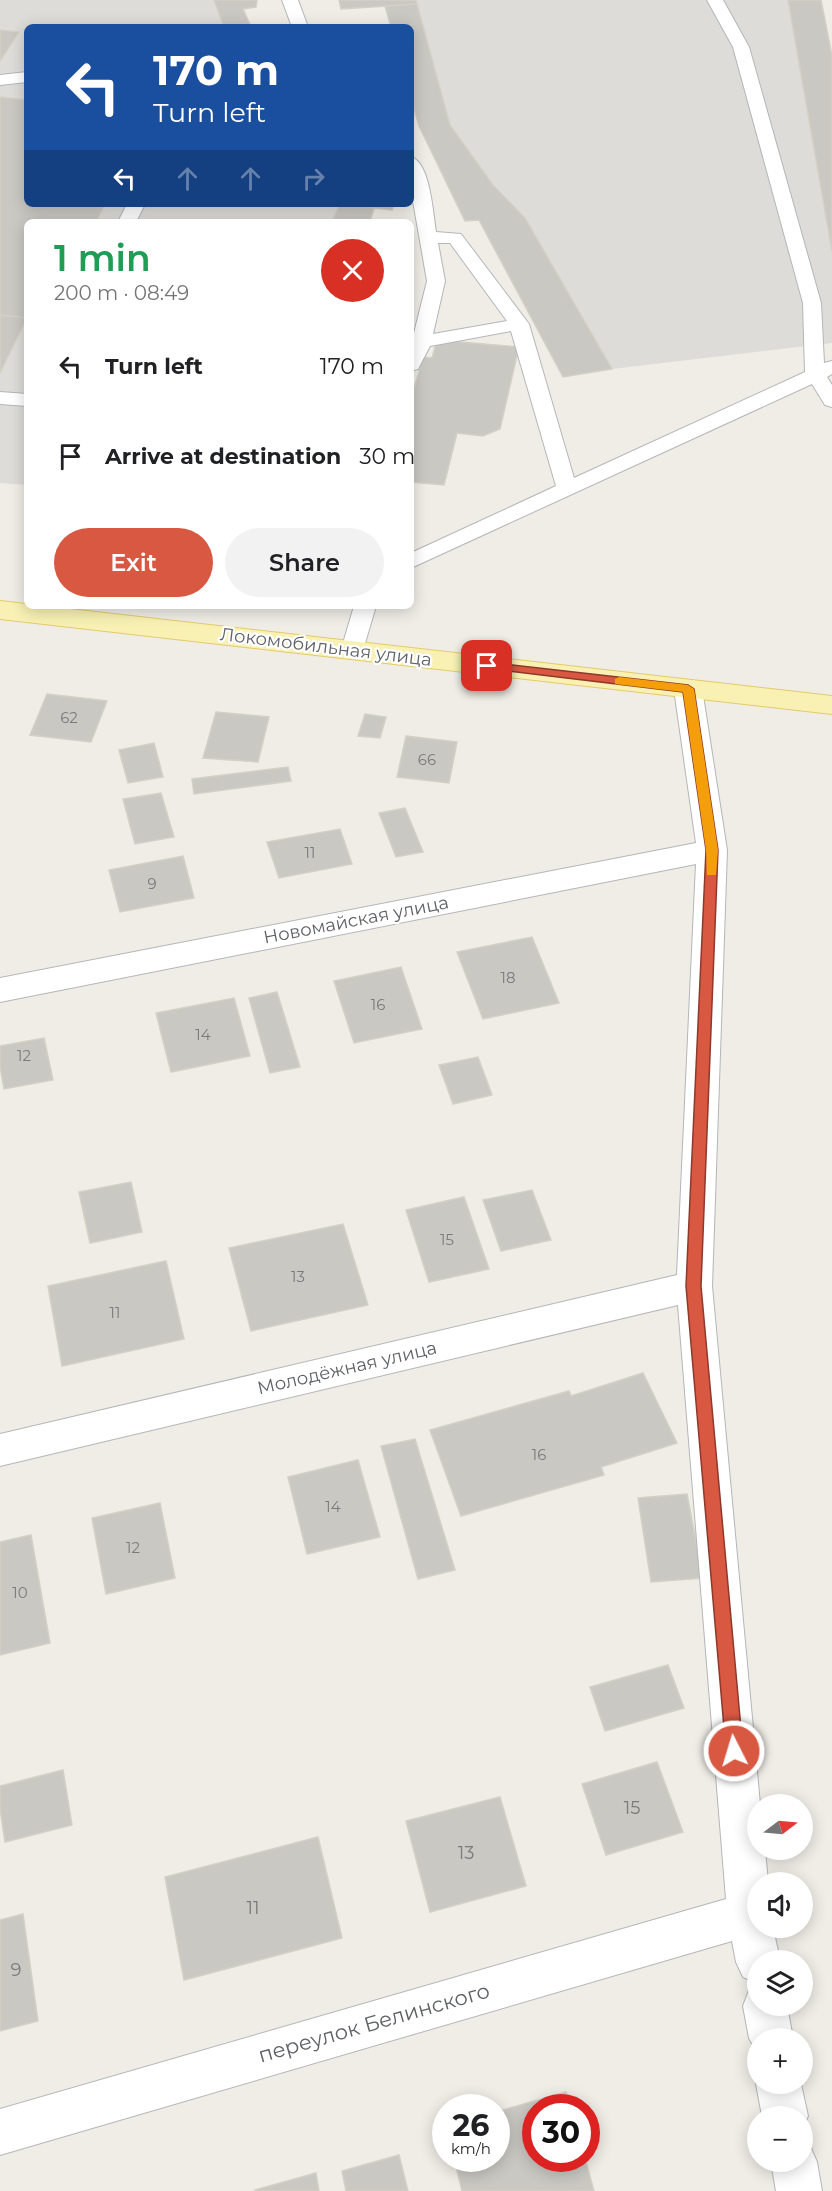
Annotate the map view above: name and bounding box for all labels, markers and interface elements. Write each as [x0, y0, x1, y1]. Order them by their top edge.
text: 170 m [153, 44, 279, 96]
icon: left [54, 48, 132, 126]
text: Turn left [153, 96, 266, 129]
icon: left [108, 162, 141, 195]
icon: ahead [171, 162, 204, 195]
icon: ahead [234, 162, 267, 195]
icon: right [297, 162, 330, 195]
text: 1 min [54, 236, 151, 280]
button: close [321, 239, 384, 302]
text: 200 m · 08:49 [54, 281, 189, 305]
icon: left [54, 350, 87, 383]
text: Turn left [105, 353, 203, 380]
text: 170 m [320, 353, 384, 380]
icon: arrive [54, 440, 87, 473]
text: Arrive at destination [105, 443, 341, 470]
text: 30 m [359, 443, 415, 470]
button: Exit [54, 528, 213, 597]
button: Share [225, 528, 384, 597]
street label: Локомобильная улица [219, 623, 433, 671]
pin [461, 640, 512, 691]
icon: arrive [470, 649, 503, 682]
house number: 62 [60, 708, 78, 727]
house number: 66 [418, 750, 436, 769]
house number: 11 [305, 843, 315, 862]
house number: 9 [147, 874, 157, 893]
street label: Новомайская улица [261, 891, 451, 949]
house number: 18 [501, 968, 516, 987]
house number: 16 [371, 995, 385, 1014]
house number: 14 [195, 1025, 211, 1044]
house number: 12 [17, 1046, 31, 1065]
house number: 15 [440, 1230, 454, 1249]
house number: 13 [291, 1267, 305, 1286]
house number: 11 [110, 1303, 120, 1322]
street label: Молодёжная улица [255, 1337, 439, 1399]
house number: 16 [532, 1445, 546, 1464]
house number: 14 [325, 1497, 341, 1516]
house number: 12 [126, 1538, 140, 1557]
house number: 10 [12, 1583, 28, 1602]
position arrow [702, 1719, 766, 1783]
north arrow [747, 1794, 813, 1860]
map controls [747, 1794, 813, 2172]
house number: 15 [624, 1797, 640, 1819]
house number: 13 [458, 1842, 474, 1864]
button: sound [747, 1872, 813, 1938]
house number: 11 [247, 1897, 260, 1919]
button: layers [747, 1950, 813, 2016]
house number: 9 [11, 1959, 22, 1981]
street label: переулок Белинского [255, 1977, 492, 2068]
button: + [747, 2028, 813, 2094]
speed limit sign: 30 [522, 2094, 600, 2172]
button: − [747, 2106, 813, 2172]
text: 26 [453, 2107, 489, 2144]
text: km/h [451, 2139, 491, 2158]

